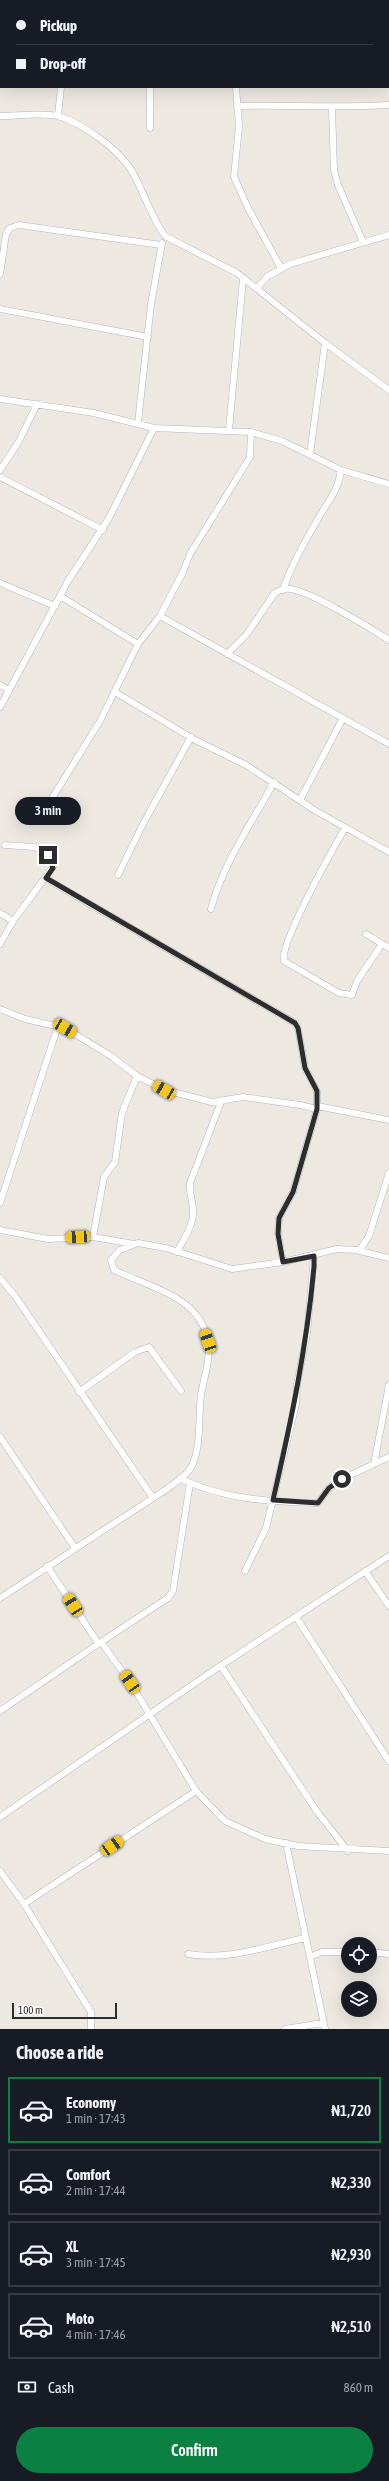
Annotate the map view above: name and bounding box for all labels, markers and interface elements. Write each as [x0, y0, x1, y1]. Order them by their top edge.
text: Pickup [40, 17, 77, 34]
text: Drop-off [40, 55, 86, 72]
callout: 3 min [15, 797, 81, 825]
text: 3 min [35, 803, 61, 818]
route end [39, 846, 57, 864]
car [52, 1017, 78, 1039]
car [151, 1079, 177, 1101]
car [66, 1230, 90, 1244]
car [198, 1328, 218, 1354]
route start [333, 1470, 351, 1488]
car [61, 1592, 85, 1618]
car [118, 1669, 142, 1695]
car [99, 1834, 125, 1858]
map controls [341, 1937, 377, 2017]
button: locate [341, 1937, 377, 1973]
button: layers [341, 1981, 377, 2017]
scale bar [12, 2001, 117, 2020]
text: 100 m [18, 2004, 43, 2016]
text: Choose a ride [16, 2042, 104, 2063]
icon: car [18, 2092, 54, 2128]
text: Economy [66, 2094, 116, 2111]
text: ₦1,720 [331, 2102, 371, 2119]
text: 1 min · 17:43 [66, 2111, 126, 2126]
icon: car [18, 2164, 54, 2200]
text: Comfort [66, 2166, 110, 2183]
text: ₦2,330 [331, 2174, 371, 2191]
text: 2 min · 17:44 [66, 2183, 126, 2198]
icon: car [18, 2236, 54, 2272]
text: XL [66, 2238, 79, 2255]
text: ₦2,930 [331, 2246, 371, 2263]
text: 3 min · 17:45 [66, 2255, 126, 2270]
icon: car [18, 2308, 54, 2344]
text: Moto [66, 2310, 94, 2327]
text: ₦2,510 [331, 2318, 371, 2335]
text: 4 min · 17:46 [66, 2327, 126, 2342]
icon: cash [16, 2376, 38, 2398]
text: Cash [48, 2379, 74, 2396]
text: 860 m [344, 2380, 373, 2395]
button: Confirm [16, 2427, 373, 2473]

